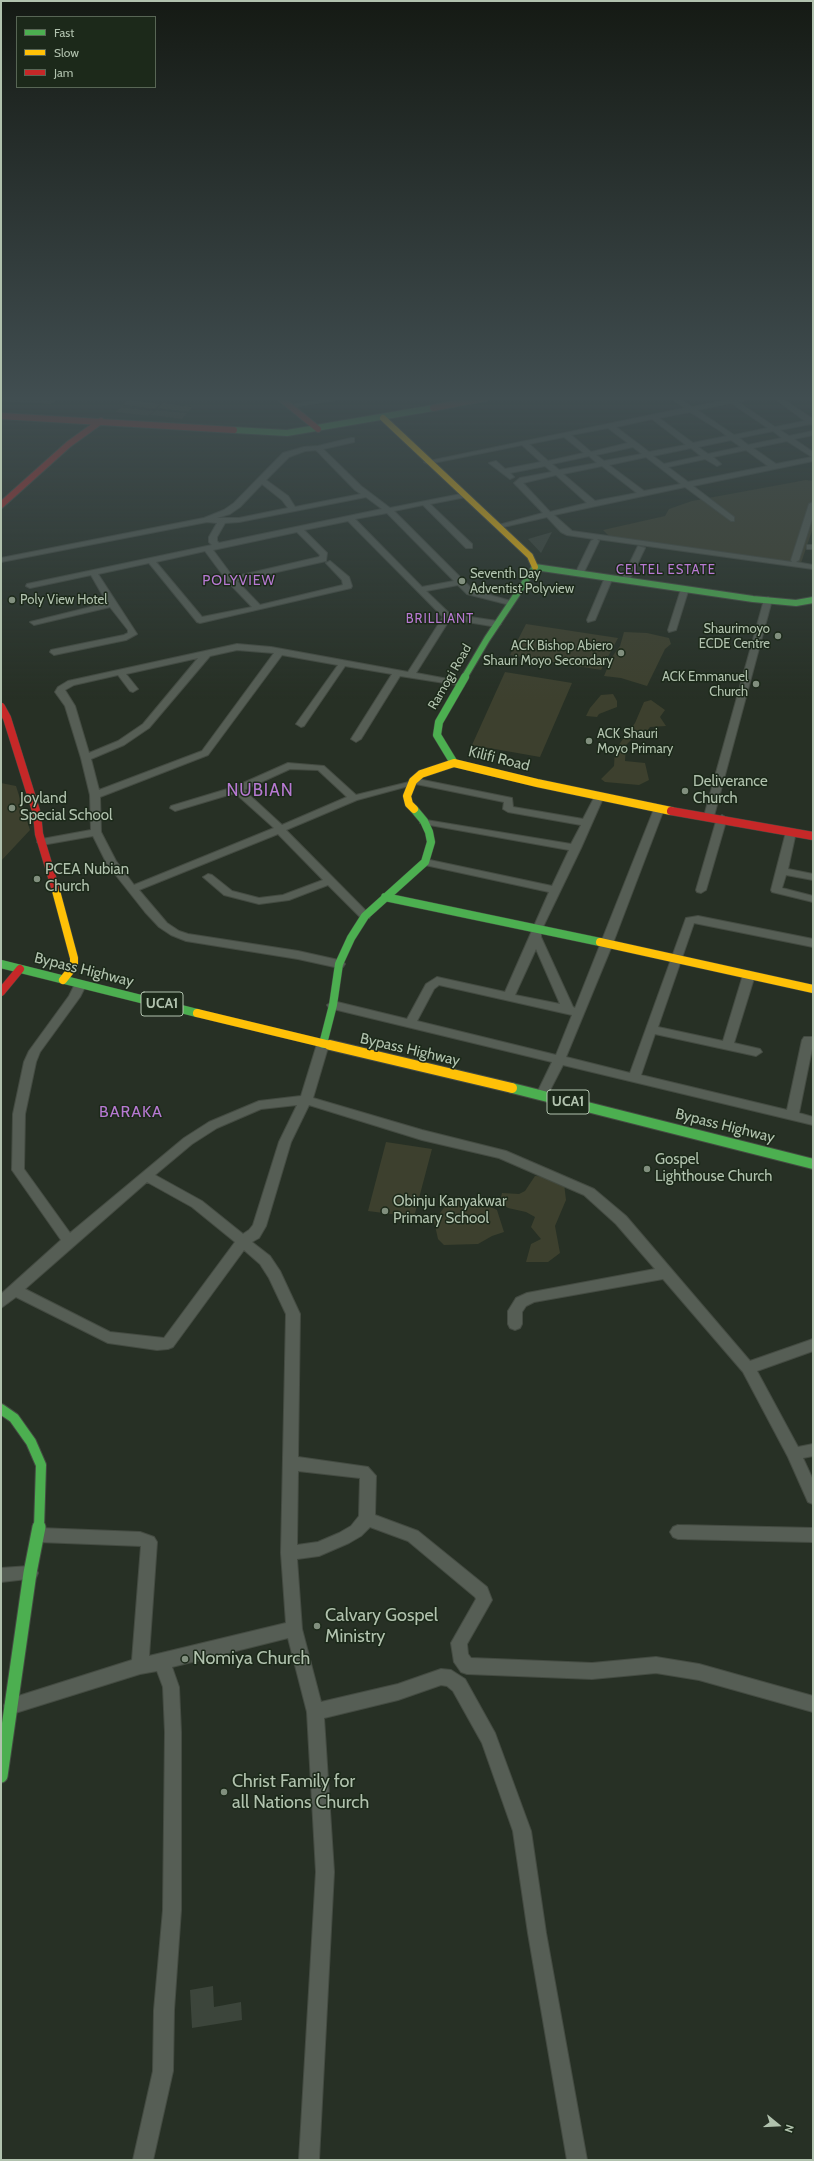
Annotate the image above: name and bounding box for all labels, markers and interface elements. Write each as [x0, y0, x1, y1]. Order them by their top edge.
legend [16, 16, 156, 88]
text: Fast [54, 25, 74, 40]
text: Slow [54, 45, 79, 60]
text: Jam [54, 65, 73, 80]
district label: CELTEL ESTATE [616, 562, 716, 578]
place label: Seventh Day Adventist Polyview [470, 566, 574, 597]
district label: POLYVIEW [202, 573, 276, 589]
marker: Seventh Day Adventist Polyview [457, 576, 467, 586]
place label: Poly View Hotel [20, 592, 107, 608]
marker: Poly View Hotel [7, 595, 17, 605]
district label: BRILLIANT [406, 611, 474, 627]
place label: Shaurimoyo ECDE Centre [699, 621, 770, 652]
marker: Shaurimoyo ECDE Centre [773, 631, 783, 641]
place label: ACK Bishop Abiero Shauri Moyo Secondary [483, 638, 613, 669]
street label: Ramogi Road [425, 641, 475, 713]
marker: ACK Bishop Abiero Shauri Moyo Secondary [616, 648, 626, 658]
place label: ACK Emmanuel Church [662, 669, 748, 700]
marker: ACK Emmanuel Church [751, 679, 761, 689]
place label: ACK Shauri Moyo Primary [597, 726, 673, 757]
marker: ACK Shauri Moyo Primary [584, 736, 594, 746]
street label: Kilifi Road [466, 743, 532, 775]
place label: Deliverance Church [693, 773, 768, 808]
district label: NUBIAN [226, 781, 294, 801]
marker: Deliverance Church [680, 786, 690, 796]
place label: Joyland Special School [20, 790, 113, 825]
marker: Joyland Special School [7, 803, 17, 813]
place label: PCEA Nubian Church [45, 861, 129, 896]
marker: PCEA Nubian Church [32, 874, 42, 884]
street label: Bypass Highway [32, 949, 136, 991]
road number: UCA1 [141, 992, 183, 1016]
street label: Bypass Highway [358, 1030, 462, 1070]
road number: UCA1 [547, 1090, 589, 1114]
district label: BARAKA [99, 1102, 163, 1122]
street label: Bypass Highway [673, 1105, 777, 1147]
place label: Gospel Lighthouse Church [655, 1151, 772, 1186]
marker: Gospel Lighthouse Church [642, 1164, 652, 1174]
place label: Obinju Kanyakwar Primary School [393, 1193, 507, 1228]
marker: Obinju Kanyakwar Primary School [380, 1206, 390, 1216]
place label: Calvary Gospel Ministry [325, 1605, 438, 1648]
marker: Calvary Gospel Ministry [312, 1621, 322, 1631]
place label: Nomiya Church [193, 1648, 310, 1670]
marker: Nomiya Church [180, 1654, 190, 1664]
place label: Christ Family for all Nations Church [232, 1771, 369, 1814]
marker: Christ Family for all Nations Church [219, 1787, 229, 1797]
north arrow [758, 2105, 798, 2145]
text: N [782, 2123, 797, 2135]

